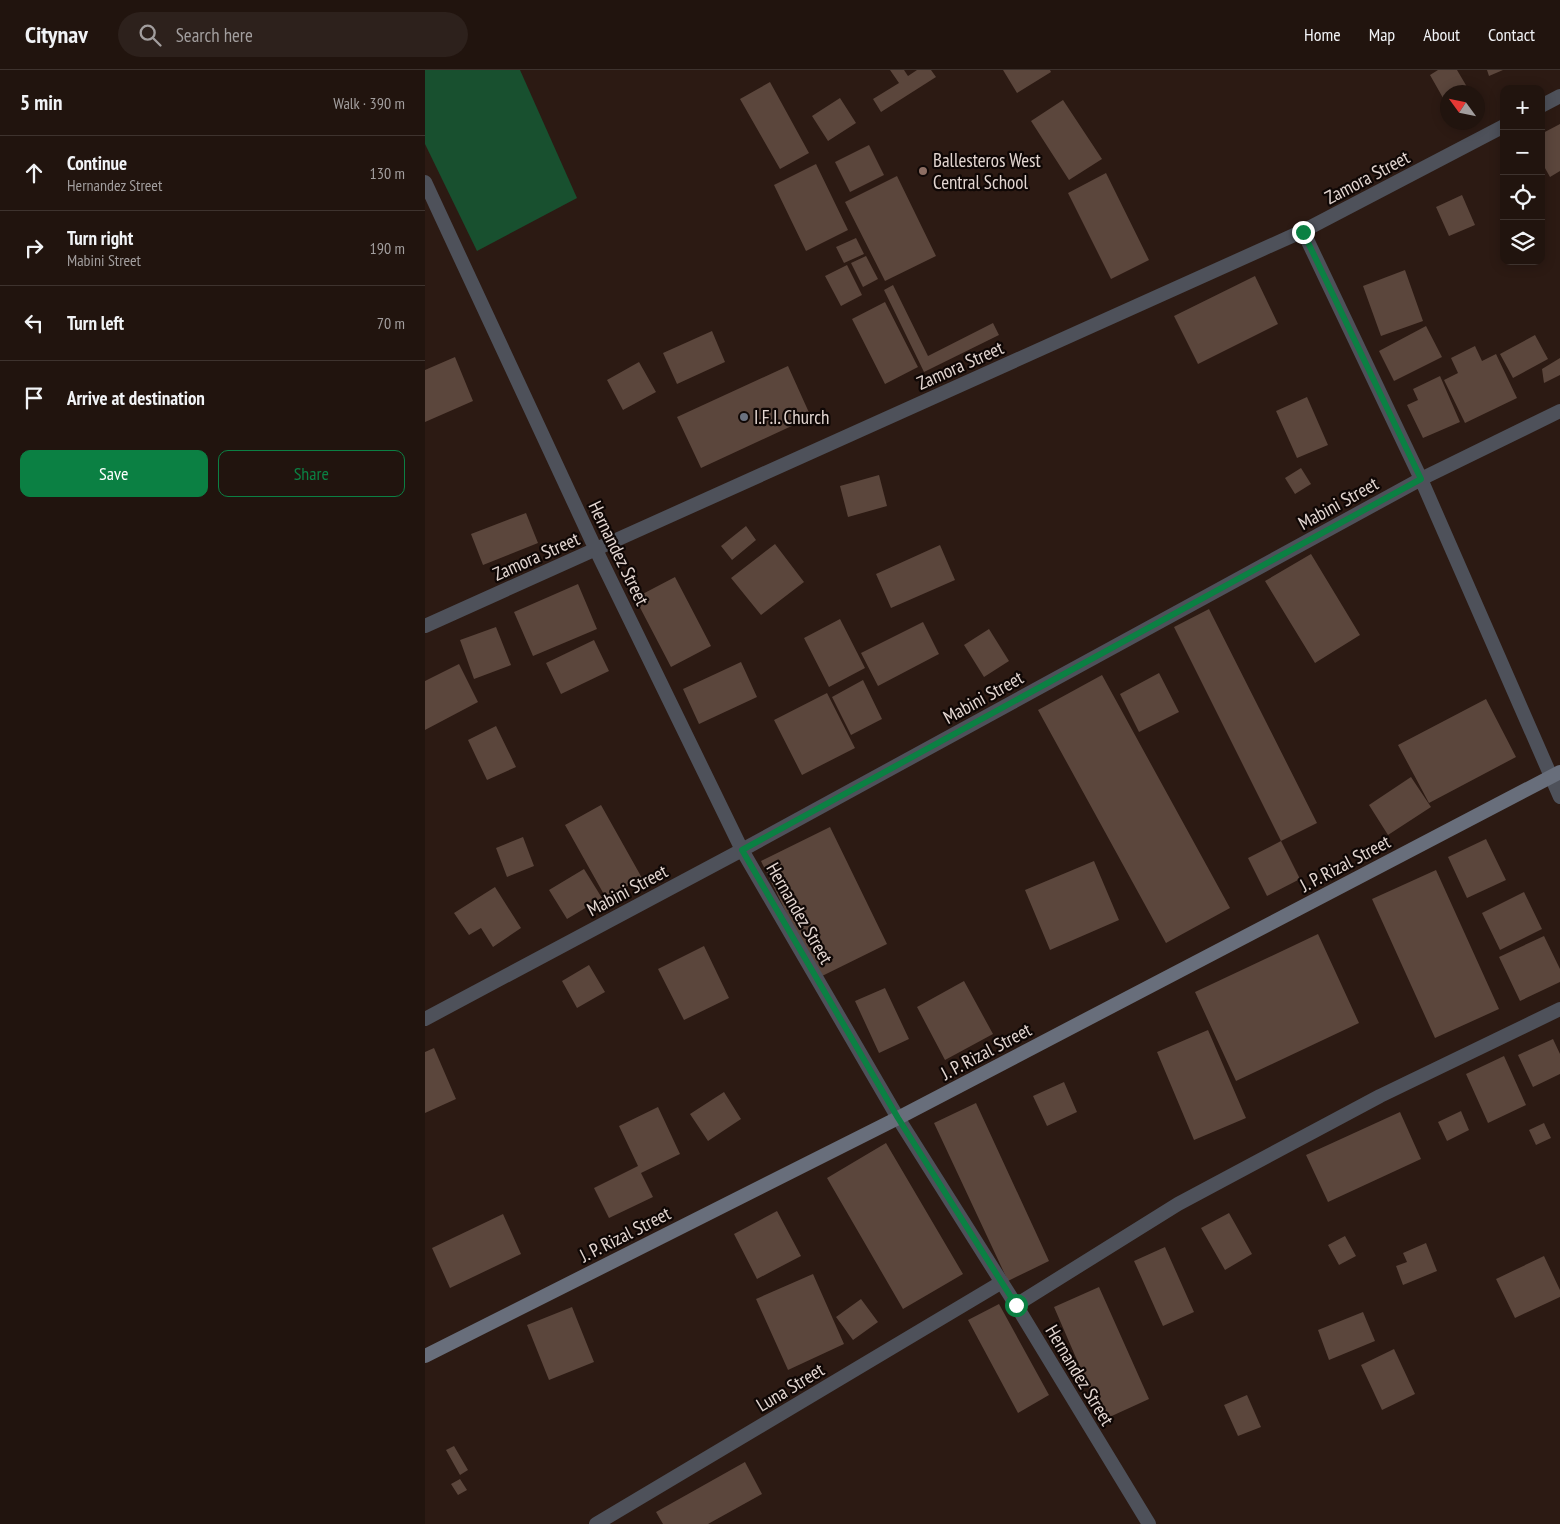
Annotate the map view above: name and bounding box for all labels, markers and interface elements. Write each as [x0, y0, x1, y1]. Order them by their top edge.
search box [118, 12, 468, 57]
text: Citynav [25, 19, 88, 50]
icon: search [136, 21, 164, 49]
text: Search here [176, 23, 253, 47]
text: Home [1304, 23, 1341, 46]
text: Map [1369, 23, 1395, 46]
text: About [1423, 23, 1460, 46]
text: Contact [1488, 23, 1535, 46]
north arrow [1440, 85, 1485, 130]
map controls [1500, 85, 1545, 265]
button: + [1500, 85, 1545, 130]
text: 5 min [20, 89, 62, 116]
text: Walk · 390 m [333, 93, 405, 113]
button: − [1500, 130, 1545, 175]
street label: Zamora Street [1321, 144, 1414, 209]
place label: Ballesteros West Central School [933, 148, 1042, 194]
text: Continue [67, 151, 127, 175]
icon: ahead [20, 159, 48, 187]
text: 130 m [370, 163, 405, 183]
marker: Ballesteros West Central School [917, 165, 929, 177]
text: Hernandez Street [67, 175, 162, 195]
button: locate [1500, 175, 1545, 220]
button: layers [1500, 220, 1545, 265]
route end [1292, 221, 1315, 244]
text: Turn right [67, 226, 133, 250]
icon: right [20, 234, 48, 262]
text: 190 m [370, 238, 405, 258]
text: Mabini Street [67, 250, 141, 270]
icon: left [20, 309, 48, 337]
text: Turn left [67, 311, 124, 335]
text: 70 m [377, 313, 405, 333]
street label: Zamora Street [913, 335, 1008, 395]
icon: arrive [20, 384, 48, 412]
text: Arrive at destination [67, 386, 205, 410]
place label: I.F.I. Church [754, 405, 829, 429]
marker: I.F.I. Church [738, 411, 750, 423]
button: Save [20, 450, 208, 497]
button: Share [218, 450, 405, 497]
street label: Mabini Street [1294, 471, 1383, 535]
street label: Hernandez Street [583, 497, 655, 610]
street label: Zamora Street [489, 526, 584, 586]
street label: Mabini Street [939, 665, 1028, 729]
street label: J. P. Rizal Street [1295, 829, 1395, 897]
street label: Mabini Street [583, 858, 672, 921]
street label: Hernandez Street [761, 858, 839, 969]
street label: J. P. Rizal Street [936, 1017, 1036, 1085]
street label: J. P. Rizal Street [575, 1200, 675, 1268]
route start [1005, 1294, 1028, 1317]
street label: Hernandez Street [1041, 1320, 1120, 1430]
street label: Luna Street [752, 1357, 829, 1417]

